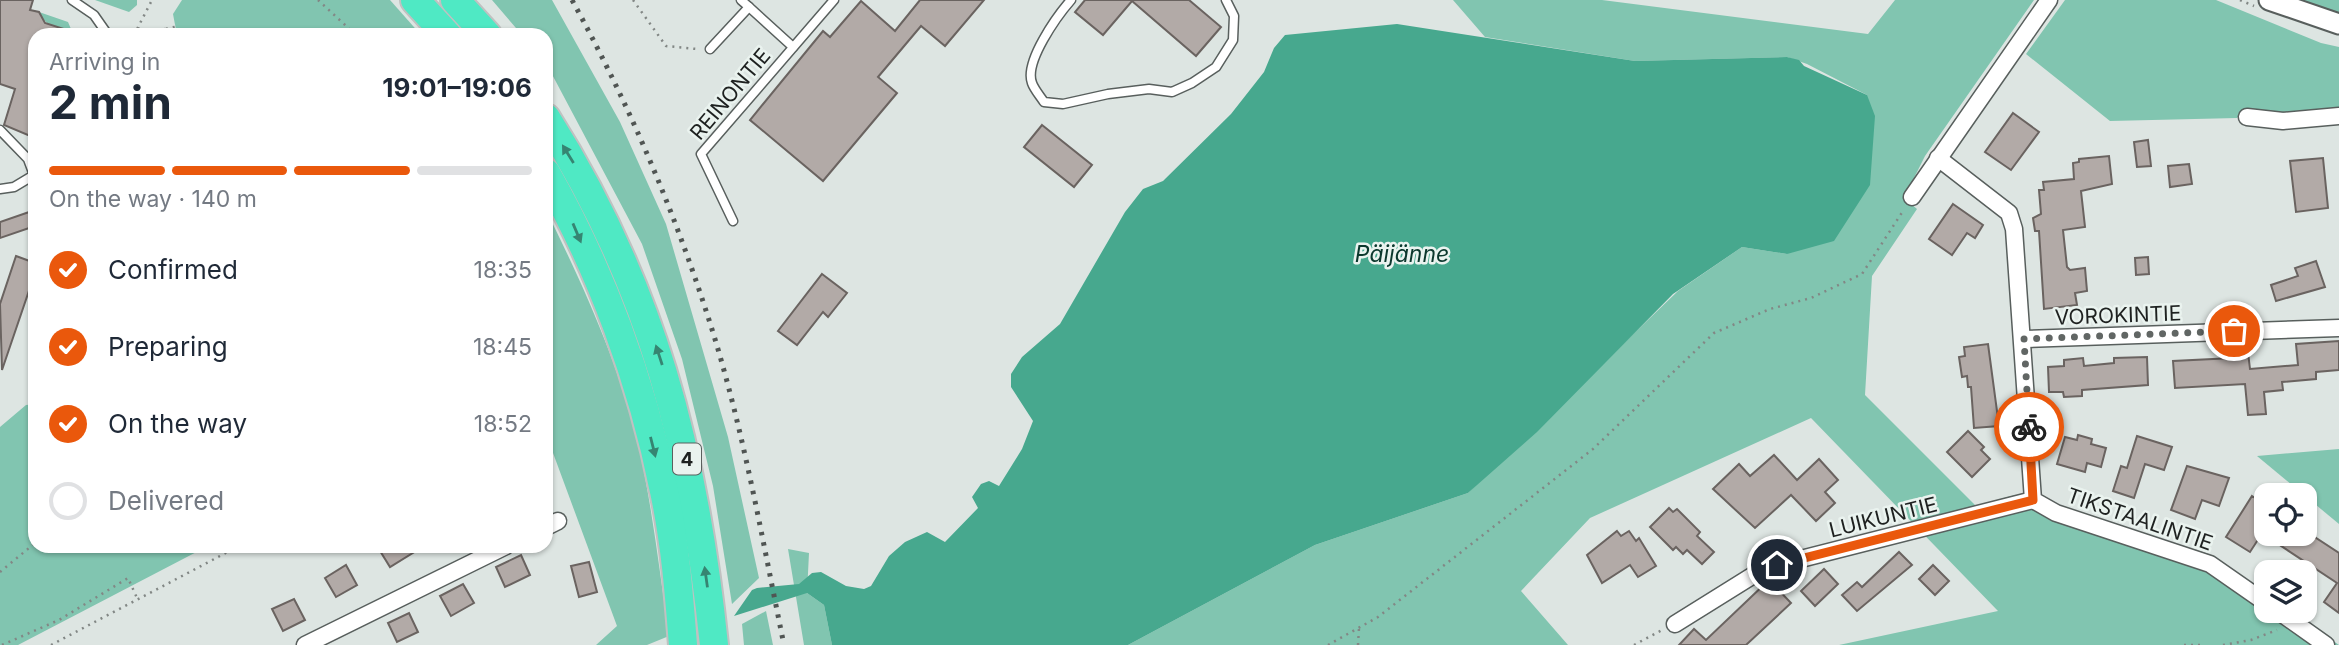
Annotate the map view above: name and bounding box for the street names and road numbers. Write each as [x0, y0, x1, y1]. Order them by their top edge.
street label: REINONTIE [685, 43, 775, 145]
street label: VOROKINTIE [2054, 300, 2182, 330]
road number: 4 [673, 444, 701, 474]
street label: TIKSTAALINTIE [2064, 482, 2216, 556]
street label: LUIKUNTIE [1826, 492, 1940, 542]

